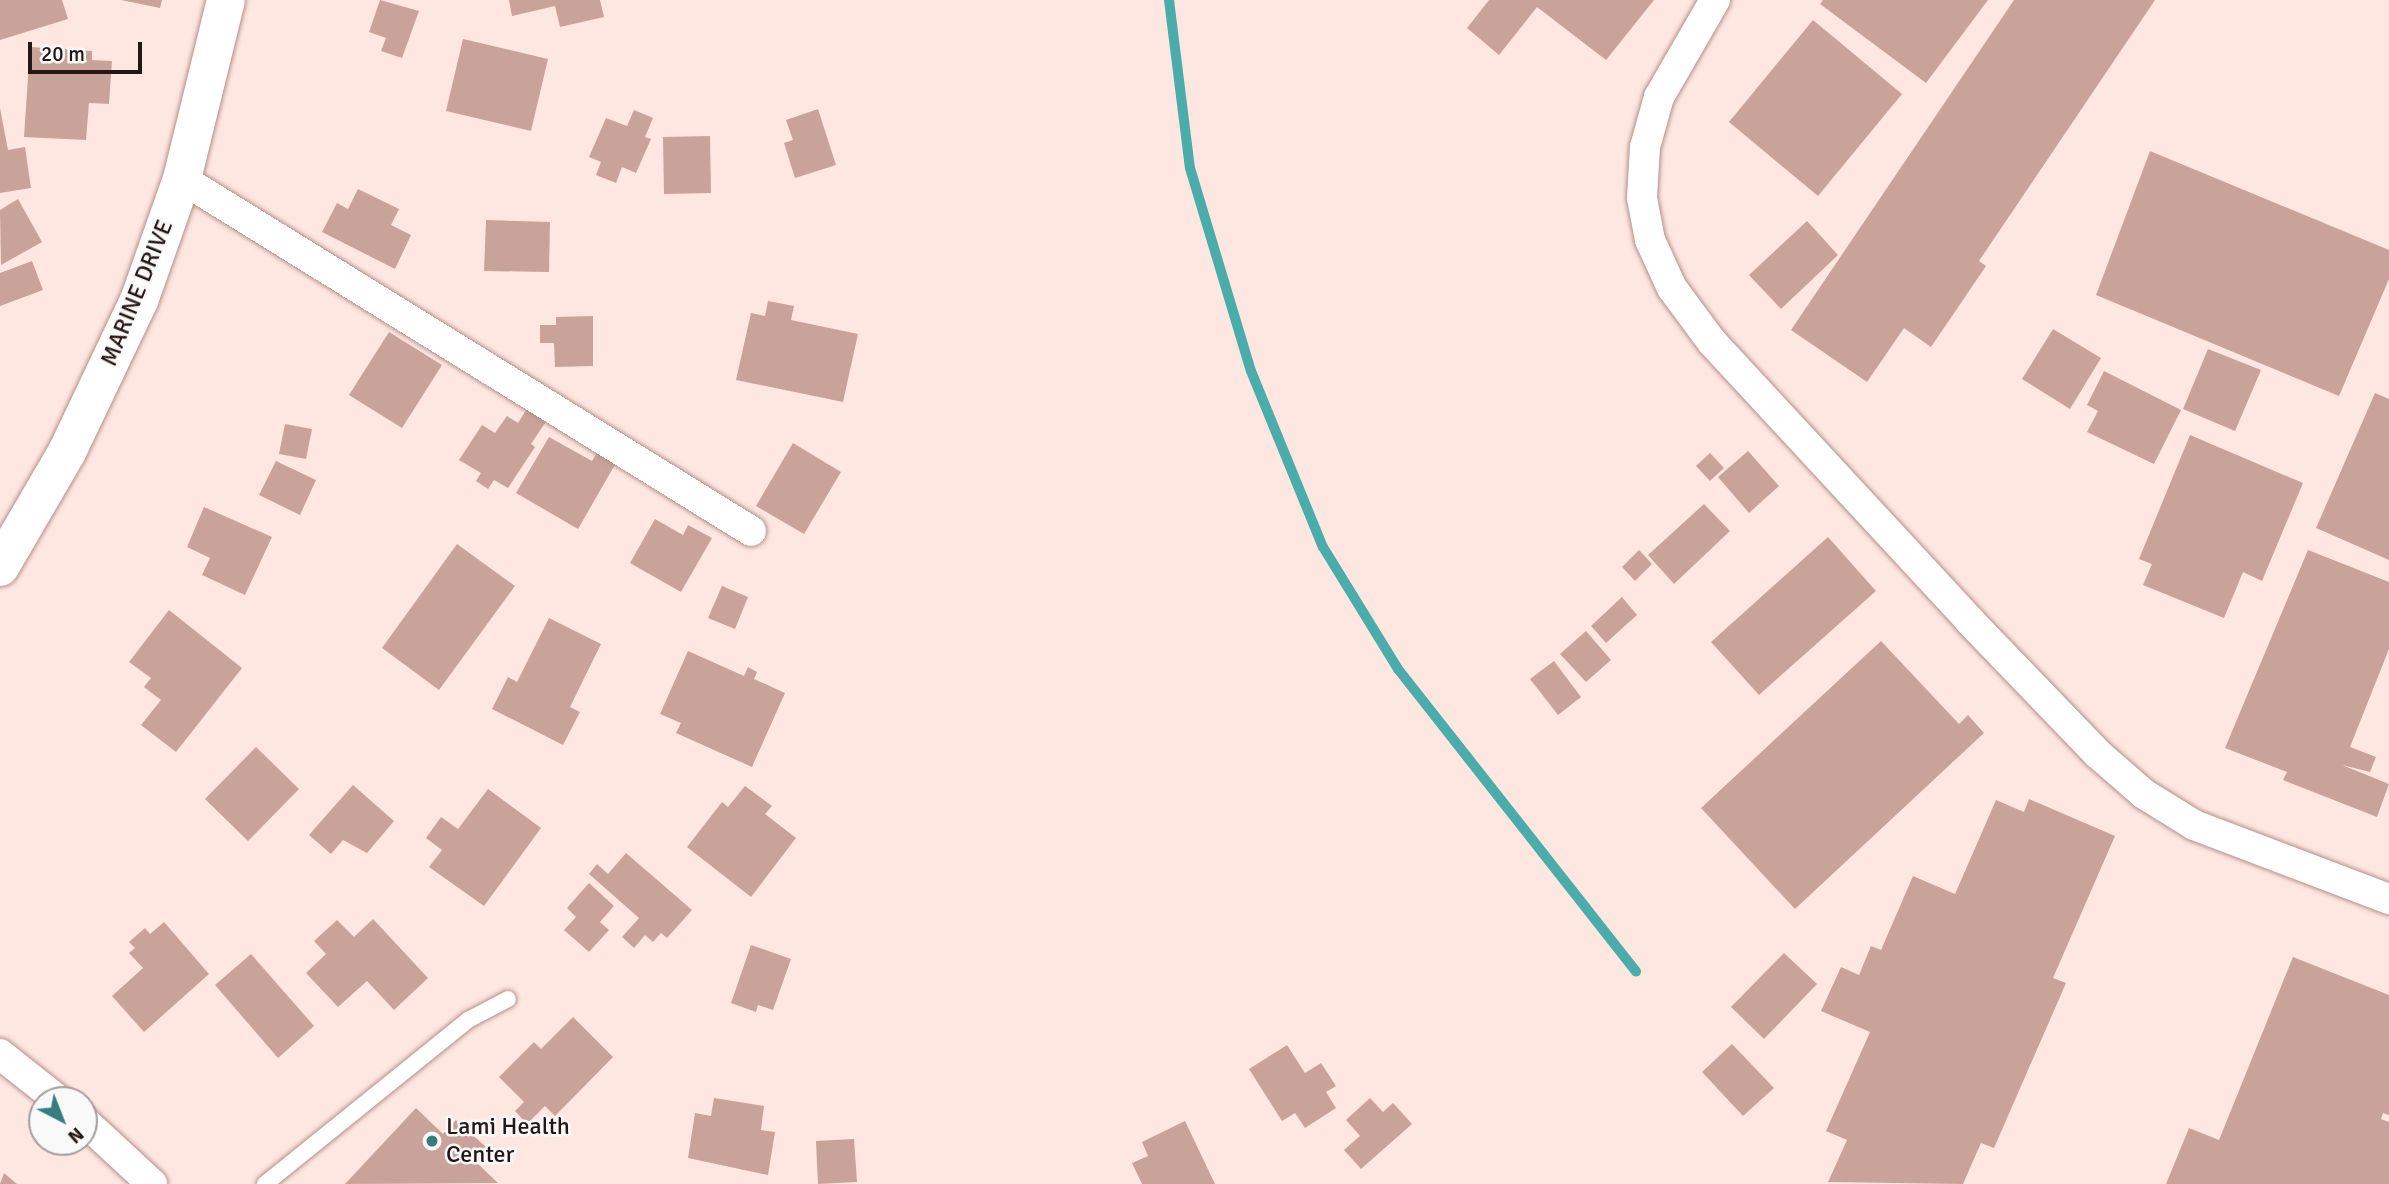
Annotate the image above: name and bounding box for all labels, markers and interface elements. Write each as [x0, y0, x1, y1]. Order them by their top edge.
scale bar [32, 28, 145, 72]
text: 20 m [41, 41, 85, 67]
street label: MARINE DRIVE [95, 216, 179, 370]
north arrow [28, 1086, 98, 1156]
place label: Lami Health Center [446, 1113, 570, 1169]
text: N [63, 1122, 89, 1148]
marker: Lami Health Center [424, 1133, 440, 1149]

